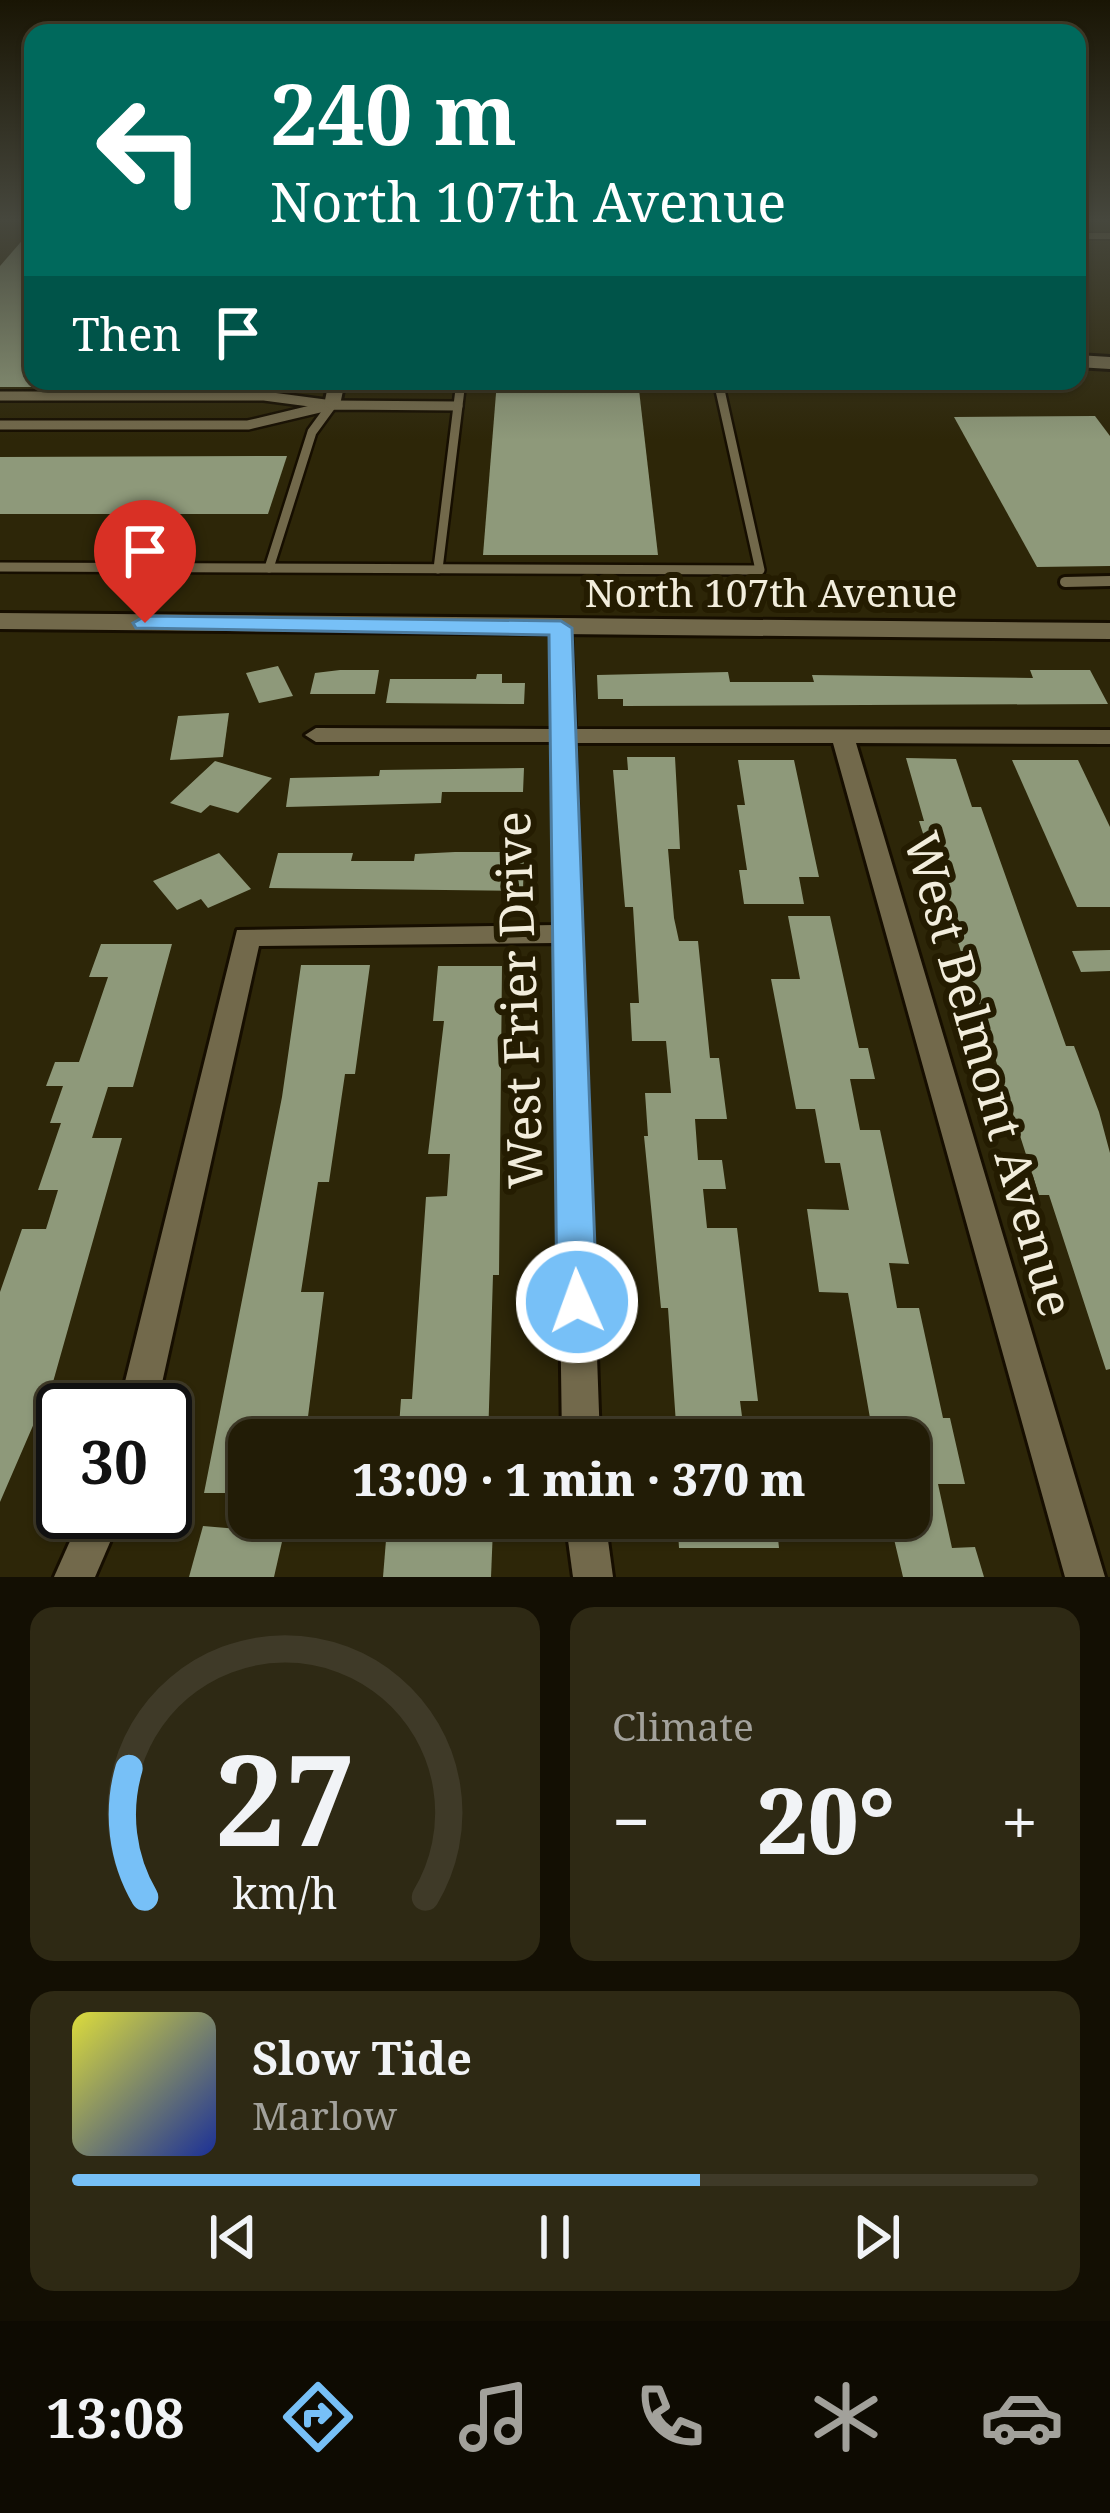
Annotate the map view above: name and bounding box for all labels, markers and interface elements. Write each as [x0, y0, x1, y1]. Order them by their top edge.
text: 240 m [270, 55, 517, 170]
icon: left [72, 72, 228, 228]
text: North 107th Avenue [270, 164, 786, 238]
icon: arrive [205, 300, 271, 366]
text: Then [72, 303, 181, 364]
pin [94, 500, 196, 623]
icon: arrive [112, 518, 178, 584]
street label: North 107th Avenue [585, 565, 957, 618]
street label: West Frier Drive [479, 810, 557, 1190]
street label: West Belmont Avenue [890, 824, 1090, 1324]
position arrow [514, 1239, 640, 1365]
speed limit sign: 30 [36, 1383, 192, 1539]
text: 13:09 · 1 min · 370 m [352, 1448, 806, 1509]
text: Climate [612, 1699, 754, 1752]
text: 27 [214, 1713, 356, 1883]
text: 20° [757, 1758, 895, 1880]
text: − [612, 1775, 650, 1865]
text: + [1001, 1775, 1038, 1865]
text: km/h [232, 1863, 338, 1922]
text: Slow Tide [252, 2027, 472, 2088]
text: Marlow [252, 2088, 397, 2141]
icon: previous [200, 2204, 266, 2270]
icon: pause [522, 2204, 588, 2270]
icon: next [844, 2204, 910, 2270]
icon: directions [276, 2375, 360, 2459]
icon: music [452, 2375, 536, 2459]
icon: phone [628, 2375, 712, 2459]
icon: climate [804, 2375, 888, 2459]
icon: car [980, 2375, 1064, 2459]
text: 13:08 [46, 2380, 184, 2454]

